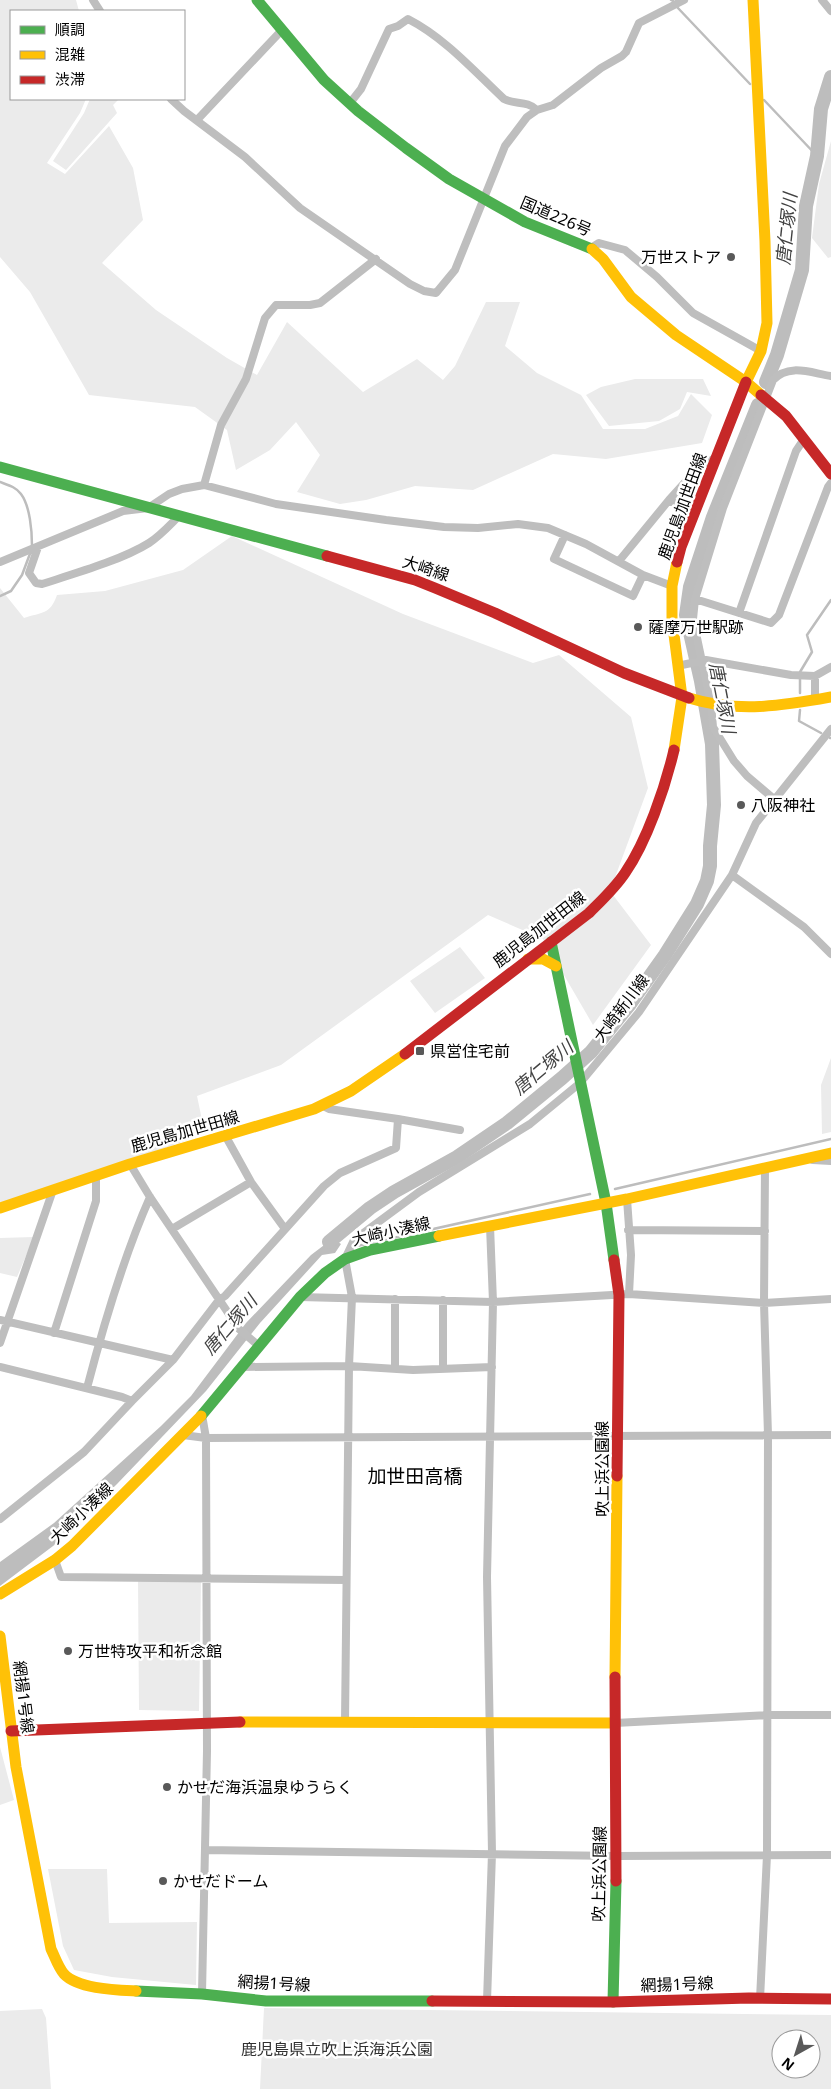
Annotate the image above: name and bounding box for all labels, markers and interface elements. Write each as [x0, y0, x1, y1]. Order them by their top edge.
legend [10, 10, 185, 100]
text: 順調 [55, 19, 85, 39]
text: 混雑 [55, 44, 85, 64]
text: 渋滞 [55, 69, 85, 89]
water label: 唐仁塚川 [770, 190, 802, 266]
street label: 国道226号 [517, 191, 595, 241]
place label: 万世ストア [641, 246, 721, 268]
marker: 万世ストア [725, 251, 737, 263]
street label: 鹿児島加世田線 [653, 450, 711, 562]
street label: 大崎線 [400, 550, 452, 586]
place label: 薩摩万世駅跡 [648, 616, 744, 638]
marker: 薩摩万世駅跡 [632, 621, 644, 633]
water label: 唐仁塚川 [704, 660, 742, 737]
place label: 八阪神社 [751, 794, 815, 816]
marker: 八阪神社 [735, 799, 747, 811]
street label: 鹿児島加世田線 [488, 886, 590, 972]
street label: 大崎新川線 [588, 969, 654, 1047]
water label: 唐仁塚川 [507, 1034, 579, 1100]
place label: 県営住宅前 [430, 1040, 510, 1062]
marker: 県営住宅前 [414, 1045, 426, 1057]
street label: 鹿児島加世田線 [128, 1105, 242, 1157]
street label: 大崎小湊線 [350, 1211, 432, 1251]
water label: 唐仁塚川 [197, 1288, 263, 1359]
street label: 吹上浜公園線 [591, 1421, 613, 1517]
district label: 加世田高橋 [367, 1463, 463, 1489]
street label: 大崎小湊線 [45, 1477, 117, 1549]
place label: 万世特攻平和祈念館 [78, 1640, 222, 1662]
marker: 万世特攻平和祈念館 [62, 1645, 74, 1657]
street label: 網揚1号線 [9, 1659, 39, 1735]
place label: かせだ海浜温泉ゆうらく [177, 1776, 353, 1798]
marker: かせだ海浜温泉ゆうらく [161, 1781, 173, 1793]
street label: 吹上浜公園線 [587, 1826, 611, 1922]
place label: かせだドーム [173, 1870, 269, 1892]
marker: かせだドーム [157, 1875, 169, 1887]
street label: 網揚1号線 [237, 1970, 311, 1996]
street label: 網揚1号線 [640, 1972, 714, 1996]
north arrow [771, 2029, 821, 2079]
park label: 鹿児島県立吹上浜海浜公園 [241, 2038, 433, 2060]
text: N [777, 2054, 798, 2075]

